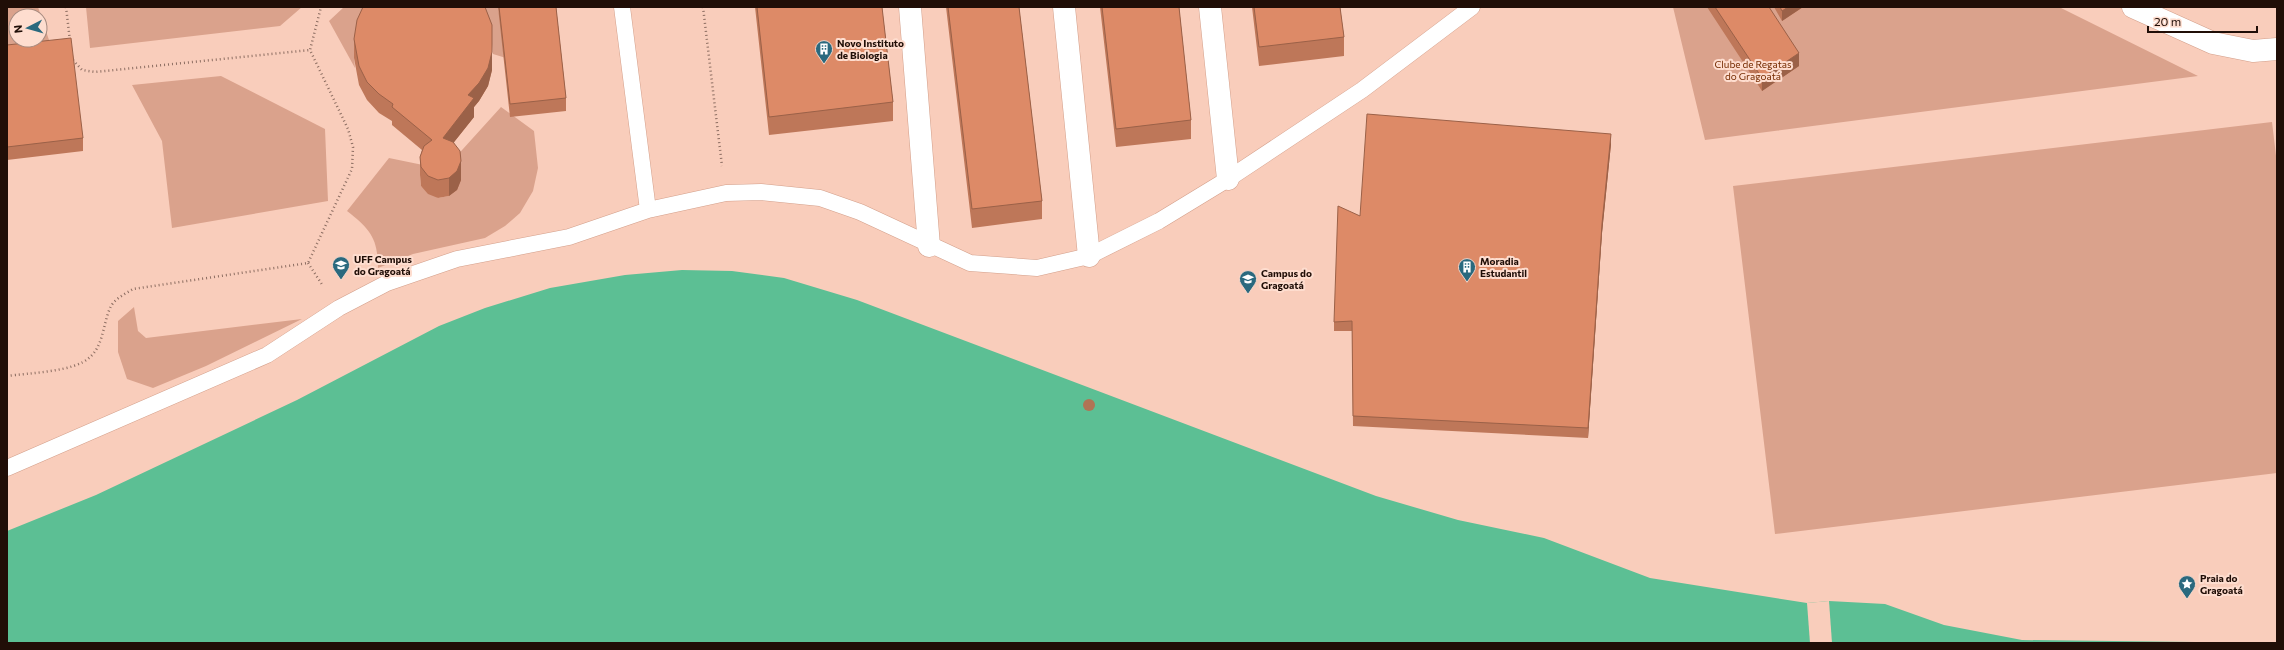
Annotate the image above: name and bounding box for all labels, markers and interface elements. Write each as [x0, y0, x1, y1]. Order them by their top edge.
north arrow [8, 8, 48, 48]
scale bar [2148, 8, 2257, 34]
text: 20 m [2154, 14, 2181, 28]
text: N [11, 24, 24, 34]
place label: Novo Instituto de Biologia [837, 37, 904, 61]
building icon: Novo Instituto de Biologia [814, 39, 834, 64]
park label: Clube de Regatas do Gragoatá [1714, 58, 1792, 82]
place label: UFF Campus do Gragoatá [354, 253, 412, 277]
school or university icon: UFF Campus do Gragoatá [331, 255, 351, 280]
place label: Moradia Estudantil [1480, 255, 1527, 279]
building icon: Moradia Estudantil [1457, 257, 1477, 282]
place label: Campus do Gragoatá [1261, 267, 1312, 291]
school or university icon: Campus do Gragoatá [1238, 269, 1258, 294]
place label: Praia do Gragoatá [2200, 572, 2243, 596]
place icon: Praia do Gragoatá [2177, 574, 2197, 599]

